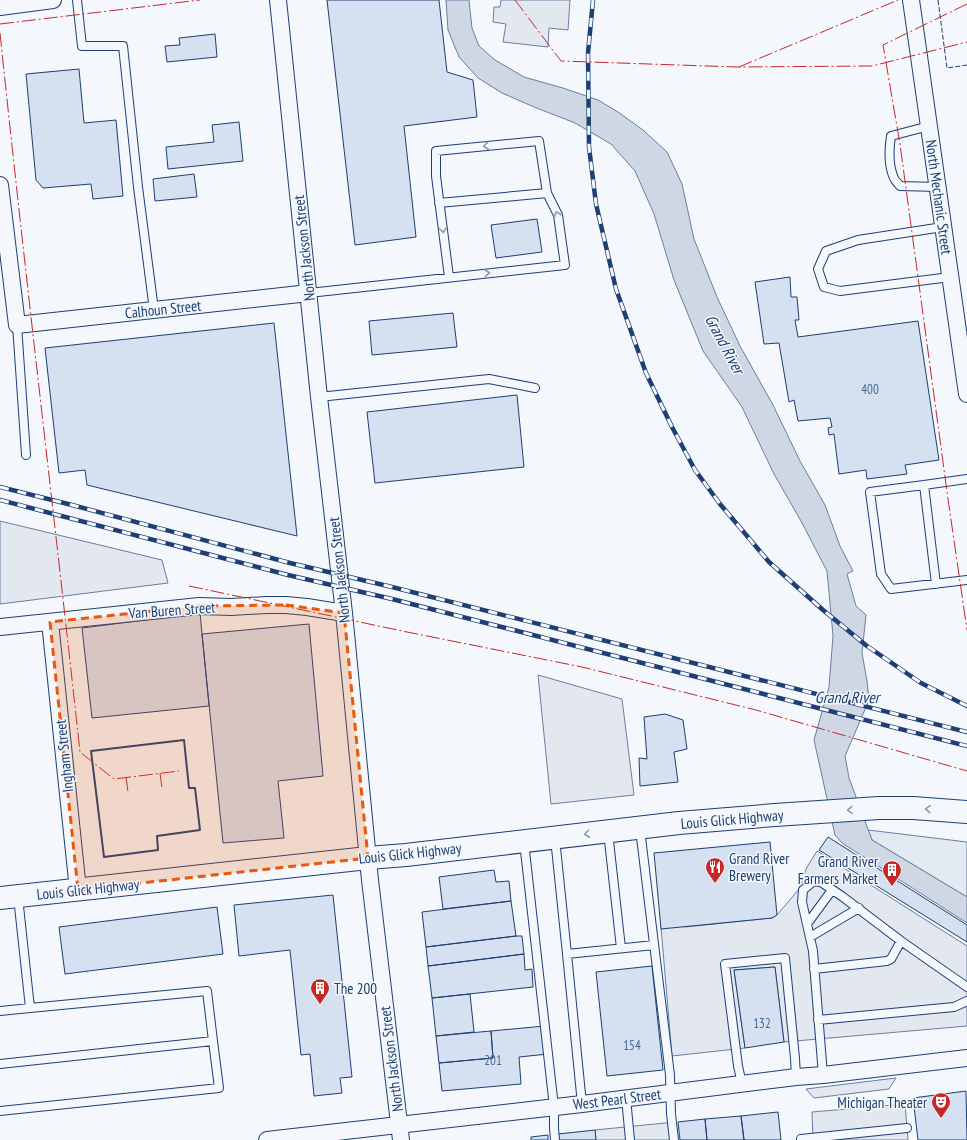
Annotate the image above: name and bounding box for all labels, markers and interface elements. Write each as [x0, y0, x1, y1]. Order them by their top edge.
street label: North Mechanic Street [922, 138, 956, 256]
one-way arrow [483, 141, 489, 150]
street label: North Jackson Street [289, 194, 319, 302]
one-way arrow [553, 211, 562, 218]
one-way arrow [438, 227, 447, 233]
one-way arrow [484, 269, 490, 278]
street label: Calhoun Street [124, 296, 202, 322]
water label: Grand River [701, 311, 750, 379]
house number: 400 [861, 381, 879, 398]
street label: North Jackson Street [324, 516, 354, 624]
street label: Van Buren Street [127, 597, 216, 623]
water label: Grand River [815, 687, 882, 707]
street label: Ingham Street [51, 719, 77, 793]
one-way arrow [925, 804, 931, 813]
street label: Louis Glick Highway [680, 805, 785, 833]
one-way arrow [847, 805, 853, 814]
one-way arrow [584, 829, 590, 838]
street label: Louis Glick Highway [358, 838, 463, 868]
place label: Grand River Brewery [729, 849, 790, 885]
place label: Grand River Farmers Market [798, 852, 879, 888]
restaurant icon: Grand River Brewery [704, 856, 726, 884]
building icon: Grand River Farmers Market [881, 859, 903, 887]
street label: Louis Glick Highway [36, 874, 141, 904]
building icon: The 200 [309, 977, 331, 1005]
place label: The 200 [334, 979, 377, 998]
street label: North Jackson Street [375, 1005, 407, 1113]
house number: 132 [753, 1015, 771, 1032]
house number: 154 [623, 1037, 641, 1054]
house number: 201 [484, 1052, 502, 1069]
street label: West Pearl Street [572, 1084, 662, 1114]
theatre icon: Michigan Theater [930, 1091, 952, 1119]
place label: Michigan Theater [837, 1093, 928, 1112]

